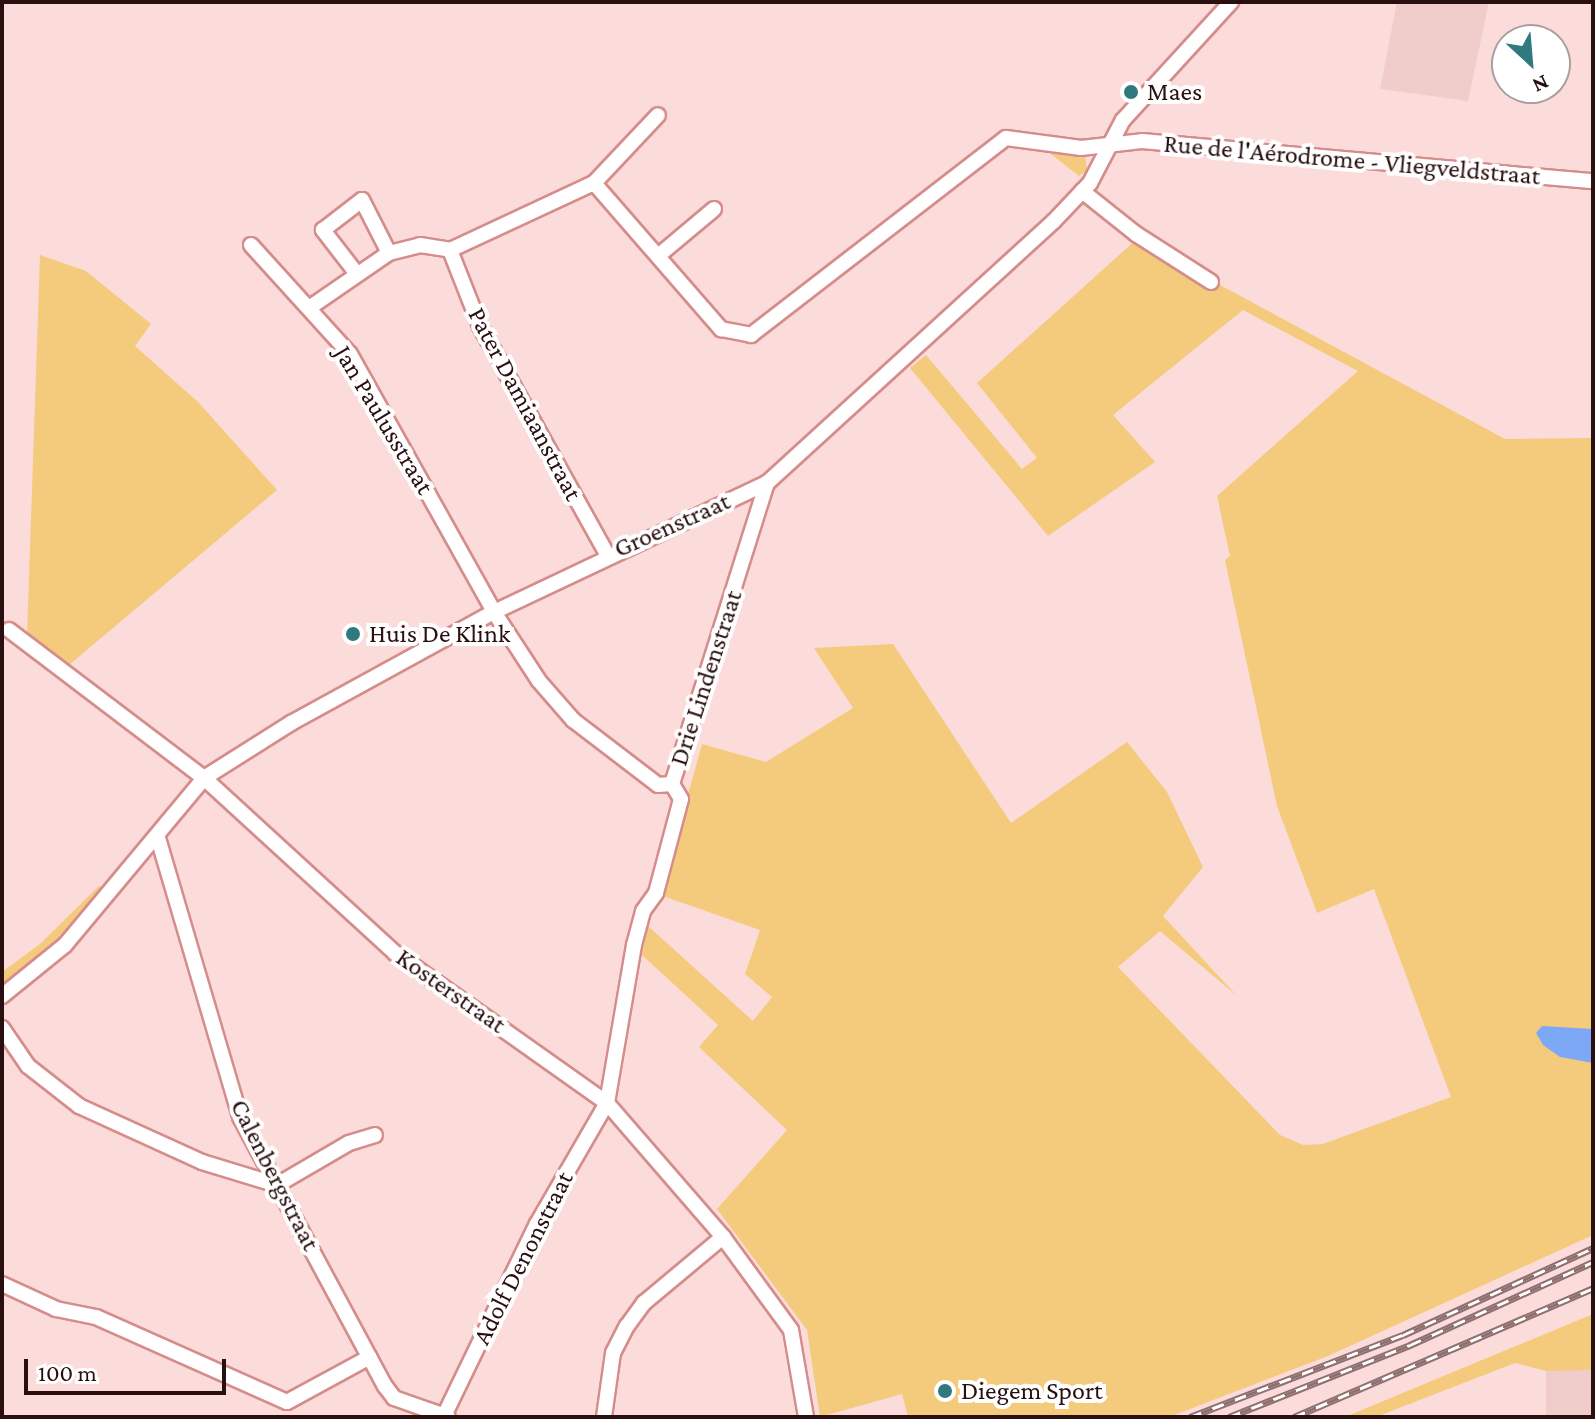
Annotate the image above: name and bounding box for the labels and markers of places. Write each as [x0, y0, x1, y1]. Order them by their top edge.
place label: Maes [1147, 76, 1202, 108]
marker: Maes [1122, 83, 1140, 101]
place label: Huis De Klink [369, 618, 510, 650]
marker: Huis De Klink [344, 625, 362, 643]
place label: Diegem Sport [961, 1375, 1103, 1407]
marker: Diegem Sport [936, 1382, 954, 1400]

